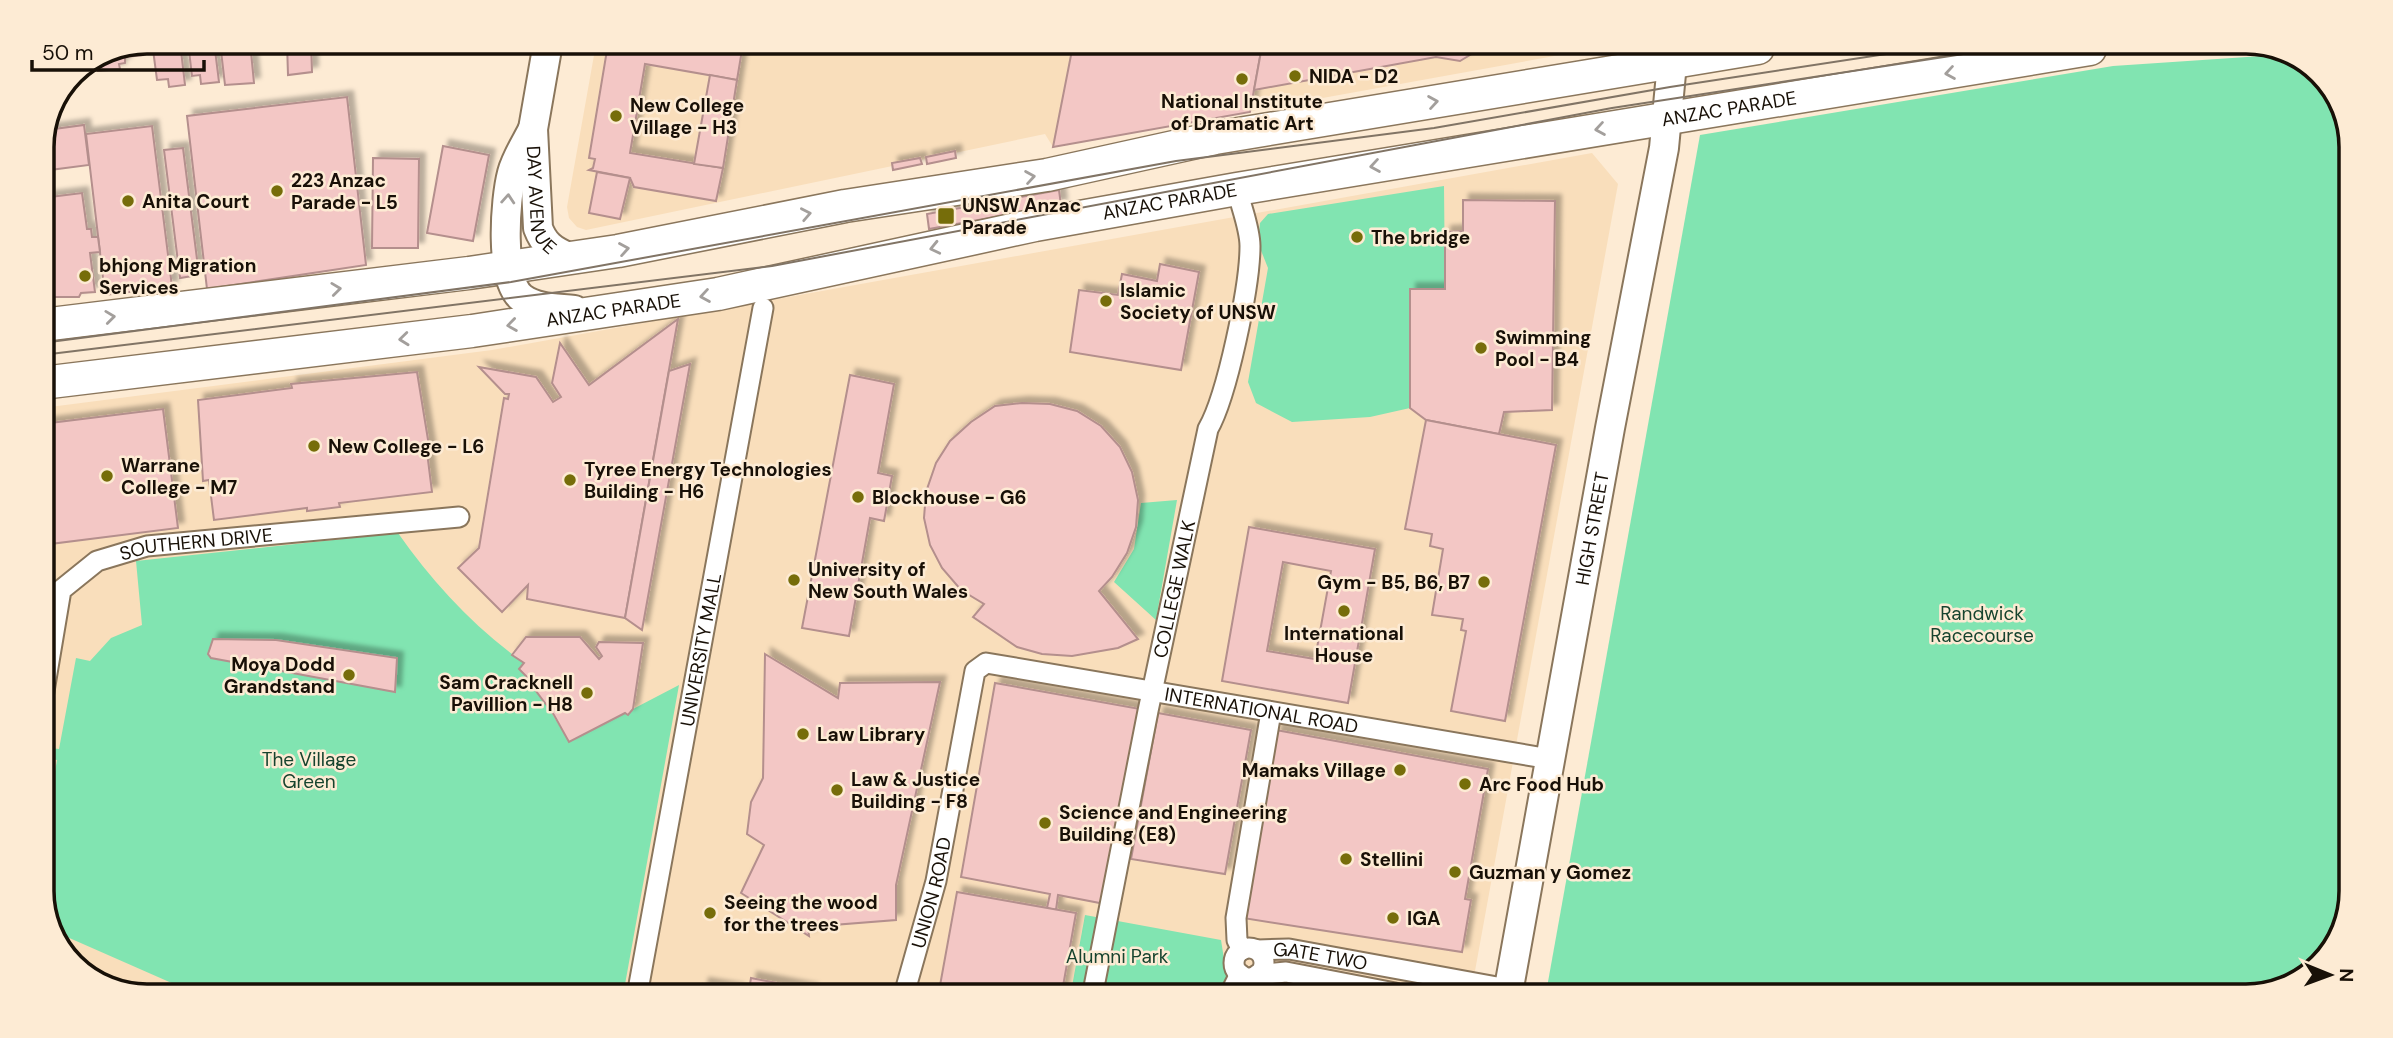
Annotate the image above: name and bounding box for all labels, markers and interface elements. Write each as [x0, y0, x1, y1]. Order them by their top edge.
scale bar [32, 28, 203, 72]
text: 50 m [42, 39, 93, 67]
place label: NIDA - D2 [1309, 64, 1398, 89]
one-way arrow [1944, 65, 1956, 80]
marker: NIDA - D2 [1287, 68, 1303, 84]
marker: National Institute of Dramatic Art [1234, 71, 1250, 87]
street label: ANZAC PARADE [1660, 85, 1798, 132]
place label: National Institute of Dramatic Art [1161, 89, 1323, 136]
place label: New College Village - H3 [630, 93, 744, 140]
one-way arrow [1427, 95, 1439, 110]
marker: New College Village - H3 [608, 108, 624, 124]
one-way arrow [1594, 121, 1606, 136]
street label: DAY AVENUE [521, 145, 562, 259]
one-way arrow [1369, 158, 1381, 173]
place label: 223 Anzac Parade - L5 [291, 168, 398, 215]
one-way arrow [1024, 170, 1036, 185]
street label: ANZAC PARADE [1100, 177, 1239, 225]
marker: 223 Anzac Parade - L5 [269, 183, 285, 199]
place label: Anita Court [142, 189, 250, 214]
marker: Anita Court [120, 193, 136, 209]
one-way arrow [500, 193, 515, 204]
place label: UNSW Anzac Parade [962, 193, 1081, 240]
marker: UNSW Anzac Parade [936, 206, 956, 226]
one-way arrow [800, 207, 812, 222]
place label: The bridge [1371, 225, 1470, 250]
marker: The bridge [1349, 229, 1365, 245]
one-way arrow [929, 239, 941, 254]
one-way arrow [618, 242, 630, 257]
place label: bhjong Migration Services [99, 253, 256, 300]
marker: bhjong Migration Services [77, 268, 93, 284]
place label: Islamic Society of UNSW [1120, 278, 1276, 325]
one-way arrow [330, 282, 342, 297]
street label: ANZAC PARADE [544, 287, 683, 332]
one-way arrow [699, 288, 711, 303]
marker: Islamic Society of UNSW [1098, 293, 1114, 309]
one-way arrow [104, 309, 116, 324]
one-way arrow [506, 318, 518, 333]
place label: Swimming Pool - B4 [1495, 325, 1591, 372]
one-way arrow [398, 331, 410, 346]
marker: Swimming Pool - B4 [1473, 340, 1489, 356]
place label: New College - L6 [328, 434, 484, 459]
marker: New College - L6 [306, 438, 322, 454]
place label: Warrane College - M7 [121, 453, 237, 500]
place label: Tyree Energy Technologies Building - H6 [584, 457, 832, 504]
marker: Warrane College - M7 [99, 468, 115, 484]
street label: HIGH STREET [1569, 470, 1614, 587]
marker: Tyree Energy Technologies Building - H6 [562, 472, 578, 488]
place label: Blockhouse - G6 [872, 485, 1027, 510]
marker: Blockhouse - G6 [850, 489, 866, 505]
street label: COLLEGE WALK [1147, 518, 1201, 660]
street label: SOUTHERN DRIVE [116, 522, 274, 566]
place label: University of New South Wales [808, 557, 968, 604]
place label: Gym - B5, B6, B7 [1317, 570, 1470, 595]
street label: UNIVERSITY MALL [674, 571, 727, 728]
marker: University of New South Wales [786, 572, 802, 588]
marker: Gym - B5, B6, B7 [1476, 574, 1492, 590]
park label: Randwick Racecourse [1930, 601, 2034, 648]
marker: International House [1336, 603, 1352, 619]
place label: International House [1284, 621, 1404, 668]
place label: Moya Dodd Grandstand [224, 652, 335, 699]
marker: Moya Dodd Grandstand [341, 667, 357, 683]
place label: Sam Cracknell Pavillion - H8 [439, 670, 573, 717]
street label: INTERNATIONAL ROAD [1163, 681, 1360, 739]
marker: Sam Cracknell Pavillion - H8 [579, 685, 595, 701]
place label: Law Library [817, 722, 926, 747]
marker: Law Library [795, 726, 811, 742]
park label: The Village Green [262, 747, 356, 794]
place label: Mamaks Village [1242, 758, 1386, 783]
marker: Mamaks Village [1392, 762, 1408, 778]
place label: Law & Justice Building - F8 [851, 767, 980, 814]
place label: Arc Food Hub [1479, 772, 1604, 797]
marker: Arc Food Hub [1457, 776, 1473, 792]
marker: Law & Justice Building - F8 [829, 782, 845, 798]
place label: Science and Engineering Building (E8) [1059, 800, 1288, 847]
marker: Science and Engineering Building (E8) [1037, 815, 1053, 831]
street label: UNION ROAD [905, 835, 956, 951]
place label: Stellini [1360, 847, 1423, 872]
marker: Stellini [1338, 851, 1354, 867]
place label: Guzman y Gomez [1469, 860, 1631, 885]
marker: Guzman y Gomez [1447, 864, 1463, 880]
place label: Seeing the wood for the trees [724, 890, 878, 937]
marker: Seeing the wood for the trees [702, 905, 718, 921]
place label: IGA [1407, 906, 1441, 931]
marker: IGA [1385, 910, 1401, 926]
street label: GATE TWO [1273, 936, 1370, 976]
north arrow [2295, 940, 2365, 1010]
park label: Alumni Park [1066, 944, 1169, 969]
text: N [2334, 968, 2359, 982]

